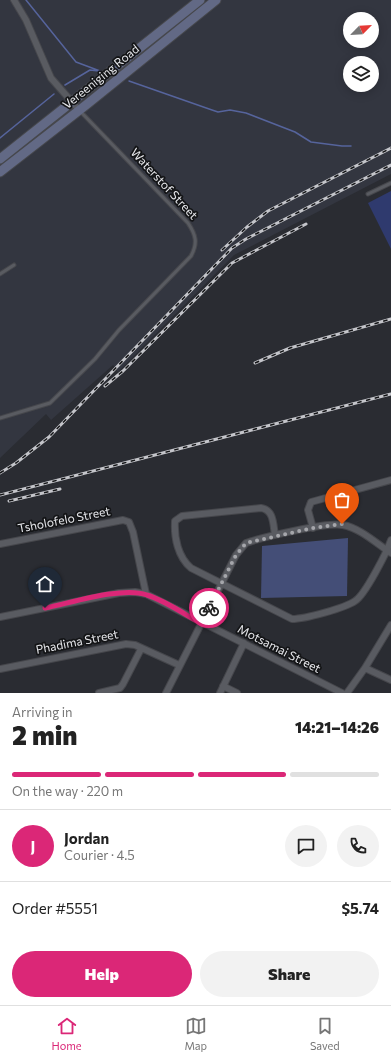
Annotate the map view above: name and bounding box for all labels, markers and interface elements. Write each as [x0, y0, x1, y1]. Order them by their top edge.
north arrow [343, 12, 379, 48]
map controls [343, 12, 379, 92]
street label: Vereeniging Road [59, 41, 141, 111]
button: layers [343, 56, 379, 92]
street label: Waterstof Street [128, 145, 201, 222]
pin [325, 483, 359, 524]
icon: bag [331, 489, 353, 511]
street label: Tsholofelo Street [17, 503, 111, 535]
pin [28, 567, 62, 608]
icon: home [34, 573, 56, 595]
courier [189, 588, 229, 628]
icon: bike [198, 597, 220, 619]
street label: Motsamai Street [236, 621, 323, 675]
street label: Phadima Street [34, 626, 119, 656]
text: Arriving in [12, 704, 72, 720]
text: 14:21–14:26 [295, 718, 379, 736]
text: 2 min [12, 719, 77, 750]
text: On the way · 220 m [12, 783, 123, 799]
button: chat [285, 825, 327, 867]
button: phone [337, 825, 379, 867]
text: Jordan [64, 829, 109, 847]
text: J [31, 837, 35, 855]
text: Courier · 4.5 [64, 847, 135, 863]
text: Order #5551 [12, 899, 98, 917]
text: $5.74 [341, 899, 379, 917]
button: Help [12, 951, 192, 997]
button: Share [200, 951, 379, 997]
tab: Home [51, 1015, 82, 1052]
tab: Map [184, 1015, 207, 1052]
tab: Saved [310, 1015, 340, 1052]

